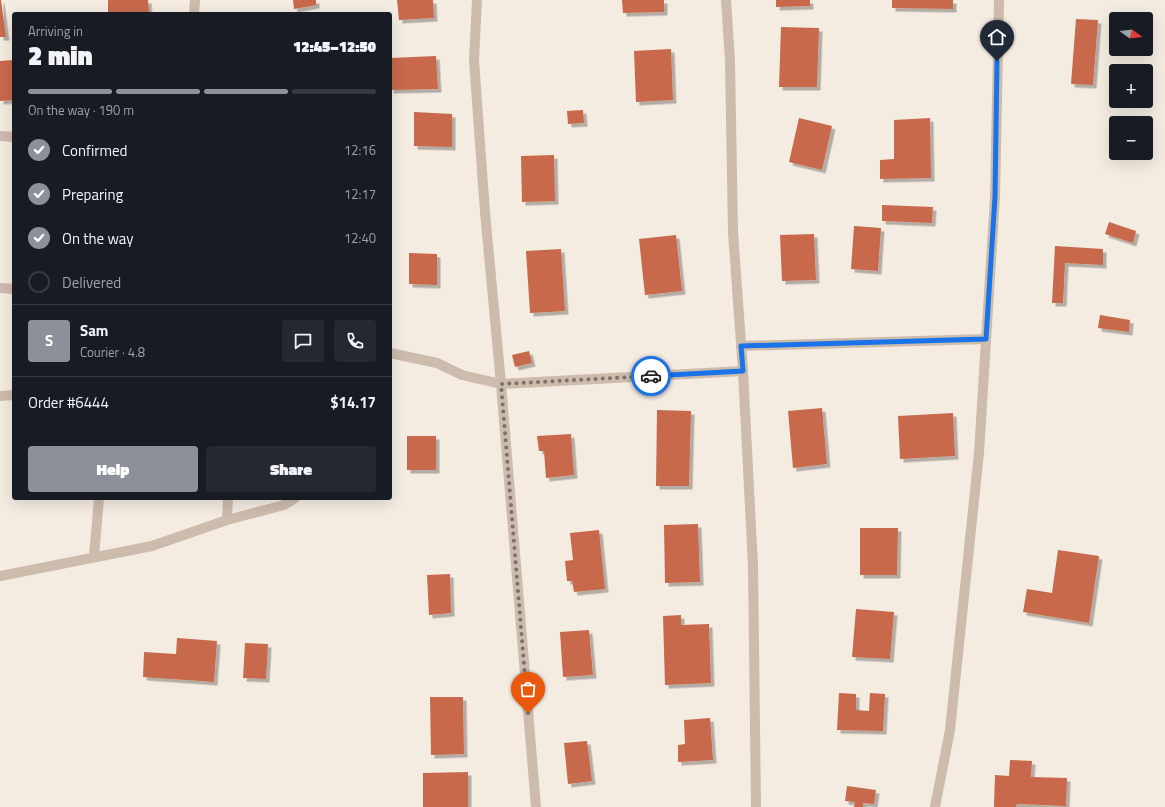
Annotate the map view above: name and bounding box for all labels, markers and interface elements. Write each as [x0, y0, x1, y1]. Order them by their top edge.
north arrow [1109, 12, 1153, 56]
map controls [1109, 12, 1153, 160]
pin [980, 20, 1014, 61]
text: Arriving in [28, 21, 83, 41]
icon: home [986, 26, 1008, 48]
text: 12:45–12:50 [293, 35, 376, 58]
text: 2 min [28, 36, 93, 75]
button: + [1109, 64, 1153, 108]
text: On the way · 190 m [28, 100, 134, 120]
button: − [1109, 116, 1153, 160]
icon: check [28, 139, 50, 161]
text: Confirmed [62, 139, 127, 162]
text: 12:16 [344, 140, 376, 160]
icon: check [28, 183, 50, 205]
text: Preparing [62, 183, 123, 206]
text: 12:17 [344, 184, 376, 204]
icon: check [28, 227, 50, 249]
text: On the way [62, 227, 134, 250]
text: 12:40 [344, 228, 376, 248]
text: Delivered [62, 271, 121, 294]
text: Sam [80, 319, 108, 342]
button: chat [282, 320, 324, 362]
button: phone [334, 320, 376, 362]
text: S [45, 329, 53, 352]
text: Courier · 4.8 [80, 342, 145, 362]
courier [631, 356, 671, 396]
icon: car [640, 365, 662, 387]
text: Order #6444 [28, 391, 109, 414]
text: $14.17 [330, 391, 376, 414]
button: Help [28, 446, 198, 492]
button: Share [206, 446, 376, 492]
pin [511, 672, 545, 713]
icon: bag [517, 678, 539, 700]

